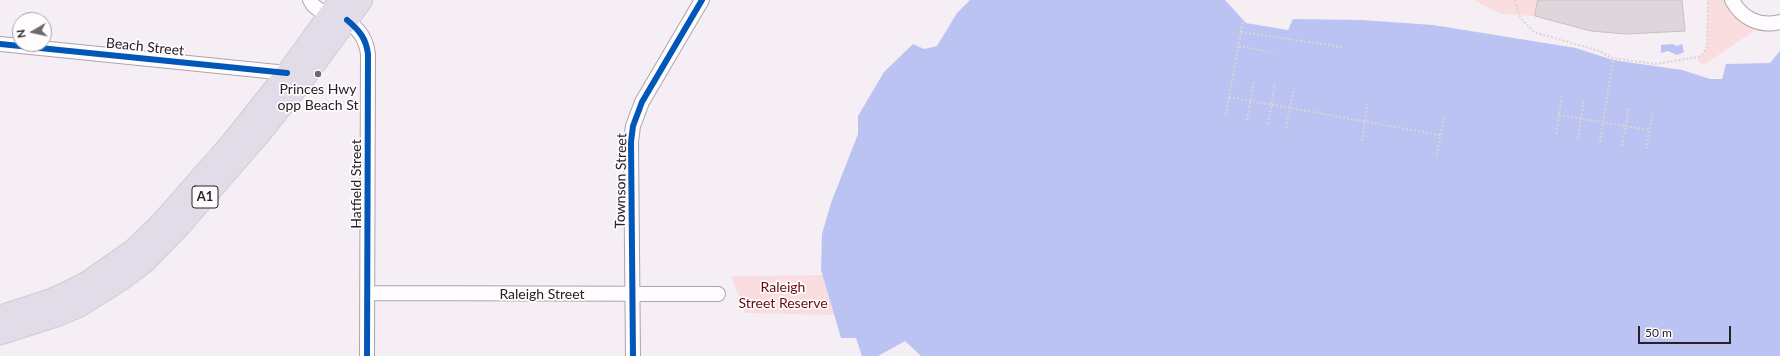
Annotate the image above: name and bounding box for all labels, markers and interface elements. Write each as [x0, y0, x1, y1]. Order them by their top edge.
north arrow [12, 12, 52, 52]
text: N [14, 29, 28, 39]
street label: Beach Street [105, 35, 185, 59]
marker: Princes Hwy opp Beach St [313, 69, 323, 79]
place label: Princes Hwy opp Beach St [278, 81, 358, 114]
street label: Townson Street [612, 133, 630, 229]
street label: Hatfield Street [348, 139, 364, 229]
road number: A1 [192, 186, 218, 208]
park label: Raleigh Street Reserve [738, 279, 828, 312]
street label: Raleigh Street [499, 286, 585, 302]
scale bar [1640, 318, 1733, 344]
text: 50 m [1645, 325, 1672, 340]

